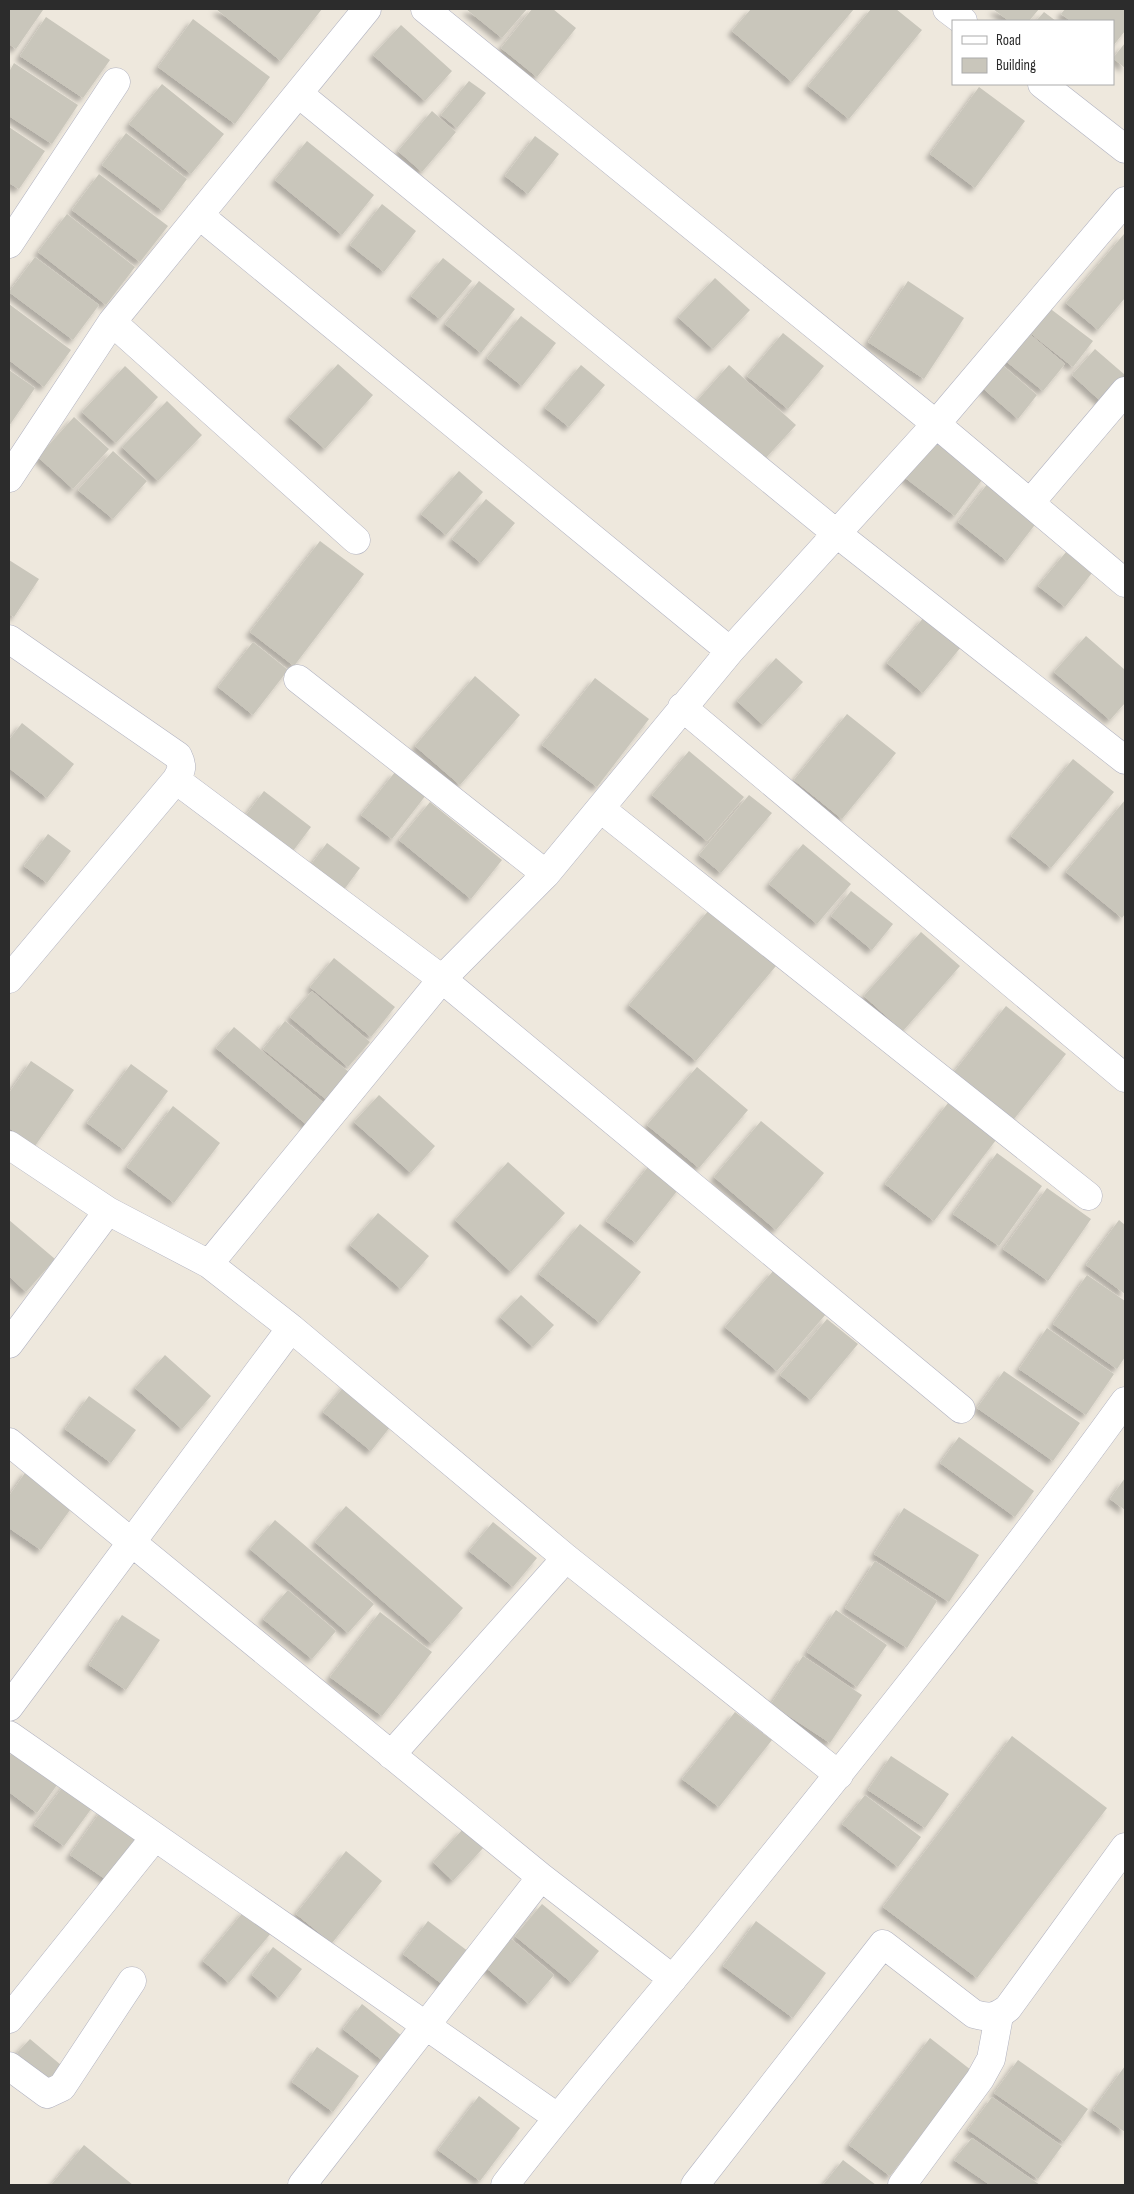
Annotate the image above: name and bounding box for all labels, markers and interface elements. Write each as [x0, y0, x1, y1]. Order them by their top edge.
legend [952, 20, 1114, 85]
text: Road [996, 31, 1021, 50]
text: Building [996, 56, 1036, 75]

